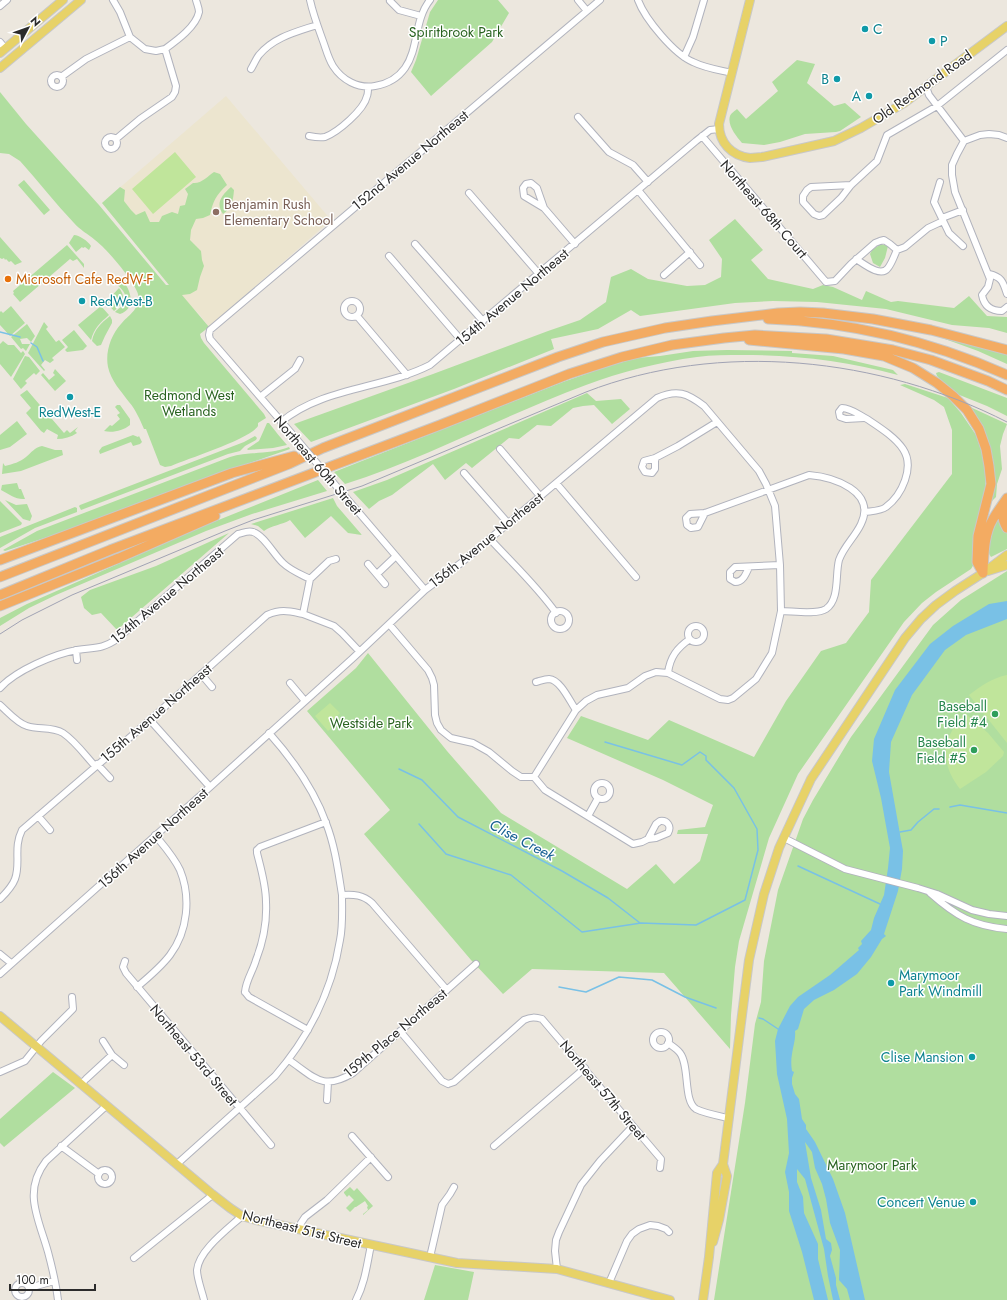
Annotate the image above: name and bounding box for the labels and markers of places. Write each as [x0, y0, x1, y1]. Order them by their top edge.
place label: C [873, 19, 883, 39]
marker: C [860, 24, 870, 34]
place label: P [940, 31, 948, 51]
marker: P [927, 36, 937, 46]
place label: B [821, 69, 829, 89]
marker: B [832, 74, 842, 84]
place label: A [852, 86, 862, 106]
marker: A [864, 91, 874, 101]
place label: Benjamin Rush Elementary School [224, 194, 334, 230]
marker: Benjamin Rush Elementary School [211, 207, 221, 217]
place label: Microsoft Cafe RedW-F [16, 269, 153, 289]
marker: Microsoft Cafe RedW-F [3, 274, 13, 284]
place label: RedWest-B [90, 291, 153, 311]
marker: RedWest-B [77, 296, 87, 306]
marker: RedWest-E [65, 392, 75, 402]
place label: RedWest-E [39, 402, 101, 422]
place label: Baseball Field #4 [937, 696, 987, 732]
marker: Baseball Field #4 [990, 709, 1000, 719]
place label: Baseball Field #5 [916, 732, 966, 768]
marker: Baseball Field #5 [969, 745, 979, 755]
place label: Marymoor Park Windmill [899, 965, 982, 1001]
marker: Marymoor Park Windmill [886, 978, 896, 988]
place label: Clise Mansion [881, 1047, 964, 1067]
marker: Clise Mansion [967, 1052, 977, 1062]
place label: Concert Venue [877, 1192, 965, 1212]
marker: Concert Venue [968, 1197, 978, 1207]

